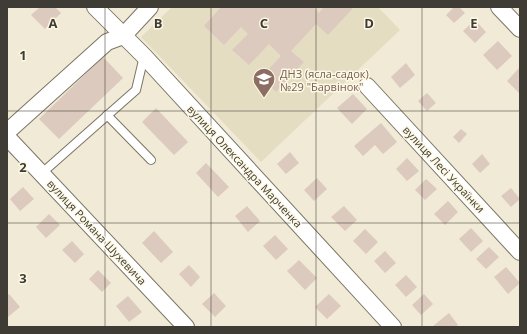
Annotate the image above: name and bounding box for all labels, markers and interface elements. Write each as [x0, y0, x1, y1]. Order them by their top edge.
text: A [49, 14, 58, 32]
text: B [154, 14, 163, 32]
text: C [260, 14, 268, 32]
text: D [364, 14, 374, 32]
text: E [470, 14, 478, 32]
text: 1 [19, 46, 27, 64]
school or university icon: ДНЗ (ясла-садок) №29 "Барвінок" [251, 66, 277, 99]
place label: ДНЗ (ясла-садок) №29 "Барвінок" [280, 66, 369, 94]
street label: вулиця Олександра Марченка [184, 102, 306, 230]
street label: вулиця Лесі Українки [400, 122, 488, 216]
text: 2 [19, 158, 27, 176]
street label: вулиця Романа Шухевича [44, 176, 150, 288]
text: 3 [19, 269, 27, 287]

